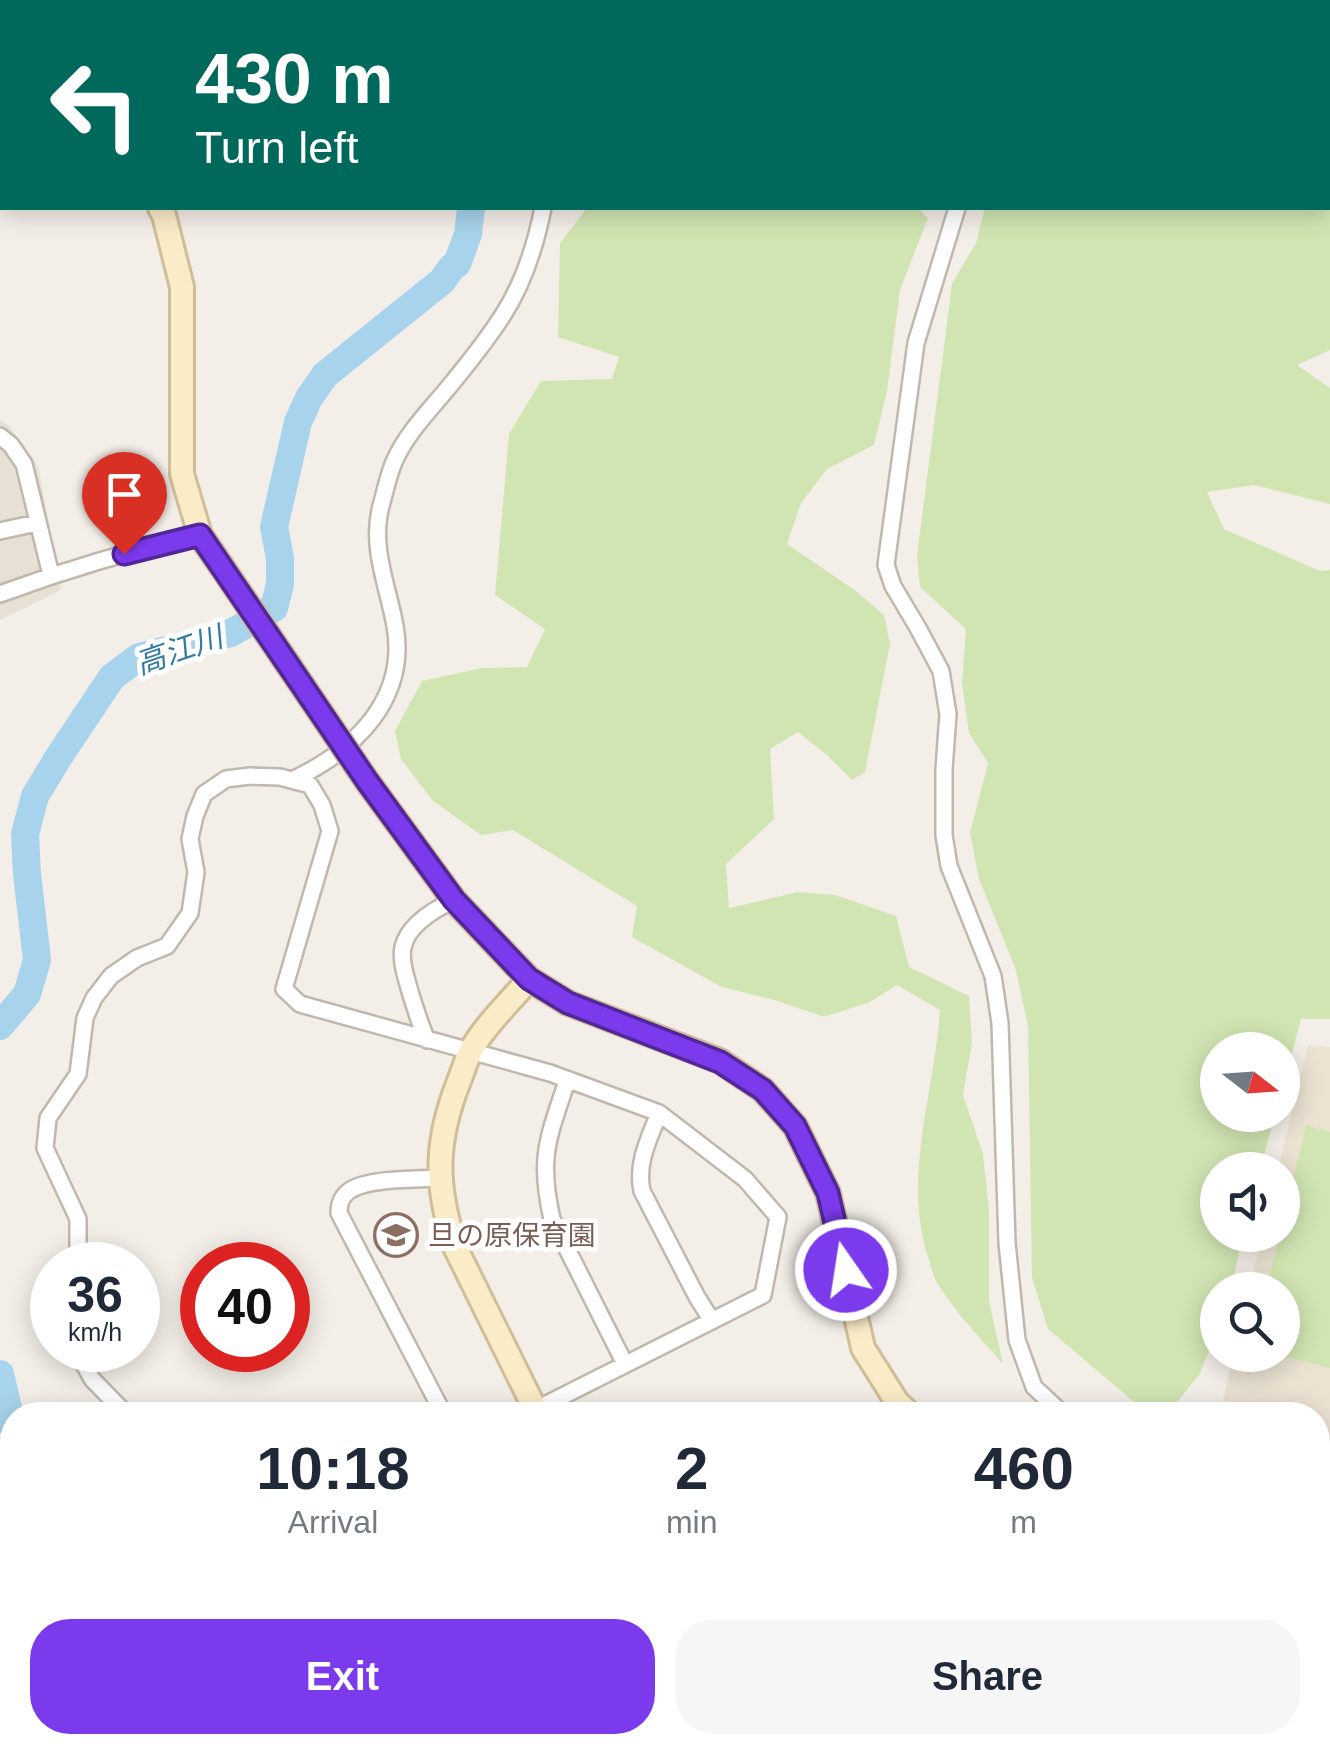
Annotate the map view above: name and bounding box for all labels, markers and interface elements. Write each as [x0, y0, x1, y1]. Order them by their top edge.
icon: left [30, 40, 160, 170]
text: 430 m [195, 40, 393, 118]
text: Turn left [195, 122, 358, 173]
pin [82, 452, 167, 555]
icon: arrive [97, 467, 152, 522]
water label: 高江川 [131, 619, 230, 680]
north arrow [1200, 1032, 1300, 1132]
map controls [1200, 1032, 1300, 1372]
button: sound [1200, 1152, 1300, 1252]
school or university icon: 旦の原保育園 [373, 1212, 419, 1258]
position arrow [794, 1218, 898, 1322]
place label: 旦の原保育園 [428, 1220, 596, 1251]
speed limit sign: 40 [180, 1242, 310, 1372]
text: 36 [67, 1267, 123, 1323]
button: search [1200, 1272, 1300, 1372]
text: km/h [68, 1318, 122, 1346]
text: 10:18 [256, 1435, 410, 1502]
text: 2 [675, 1435, 708, 1502]
text: 460 [974, 1435, 1074, 1502]
text: Arrival [288, 1504, 378, 1540]
text: min [666, 1504, 717, 1540]
text: m [1010, 1504, 1037, 1540]
button: Exit [30, 1619, 655, 1734]
button: Share [675, 1619, 1300, 1734]

